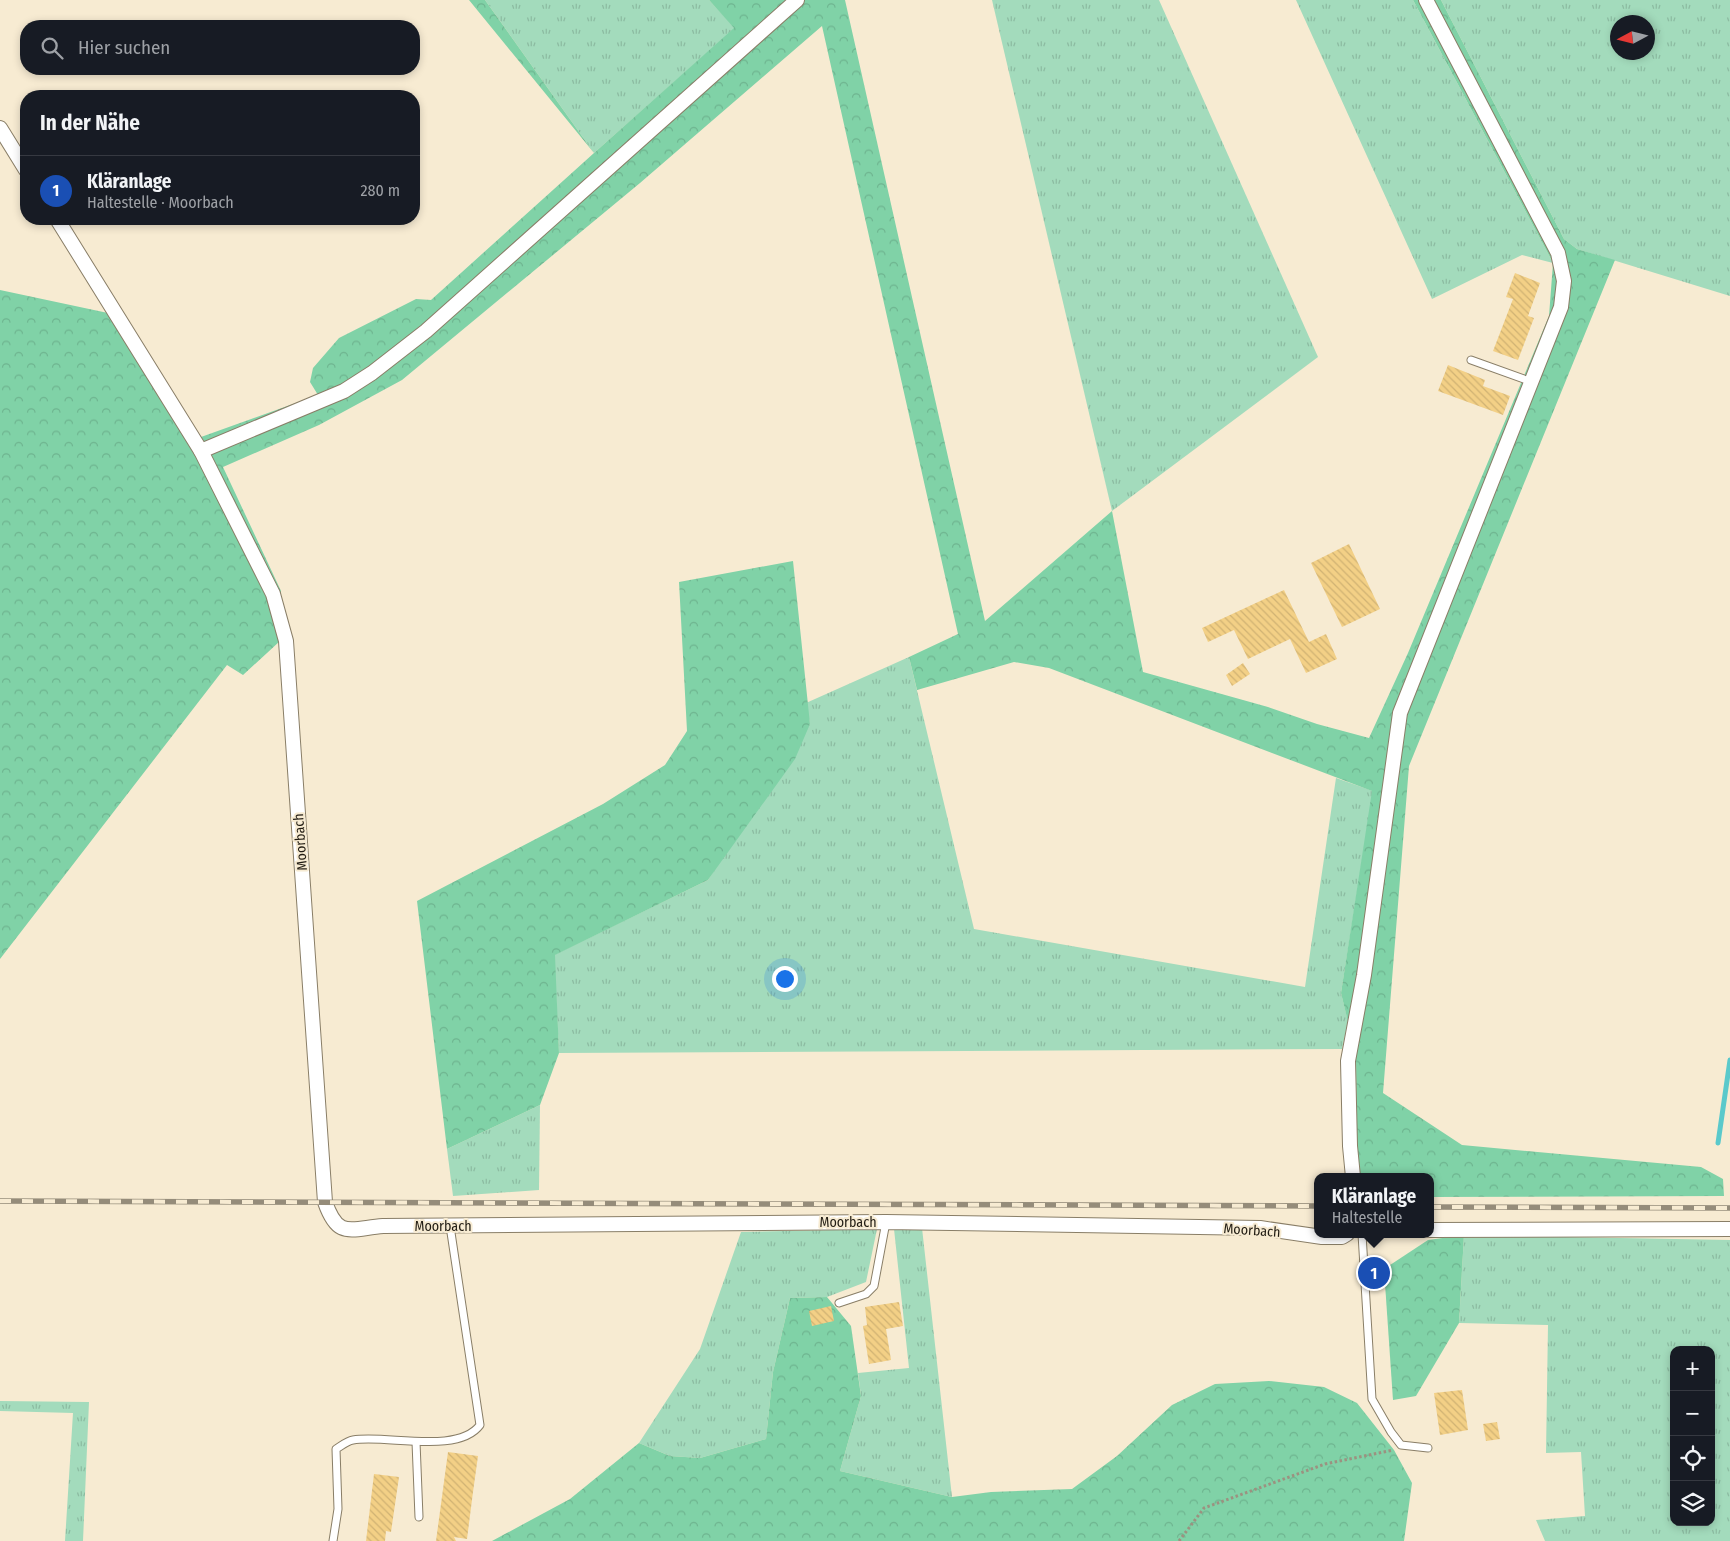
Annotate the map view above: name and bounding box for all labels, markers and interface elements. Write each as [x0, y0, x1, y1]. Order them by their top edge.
north arrow [1610, 15, 1655, 60]
search box [20, 20, 420, 75]
icon: search [38, 34, 66, 62]
text: Hier suchen [78, 36, 170, 59]
text: In der Nähe [40, 110, 140, 136]
text: Kläranlage [87, 170, 171, 193]
text: 1 [53, 181, 59, 200]
text: 280 m [361, 181, 400, 200]
text: Haltestelle · Moorbach [87, 193, 234, 212]
street label: Moorbach [290, 813, 311, 871]
your location [772, 966, 798, 992]
popup [1314, 1173, 1434, 1238]
text: Kläranlage [1332, 1185, 1416, 1208]
text: Haltestelle [1332, 1208, 1402, 1227]
street label: Moorbach [819, 1214, 877, 1231]
street label: Moorbach [414, 1218, 472, 1235]
street label: Moorbach [1223, 1220, 1281, 1241]
pin: 1 [1358, 1254, 1390, 1292]
map controls [1670, 1346, 1715, 1526]
button: + [1670, 1346, 1715, 1391]
button: − [1670, 1391, 1715, 1436]
button: locate [1670, 1436, 1715, 1481]
button: layers [1670, 1481, 1715, 1526]

